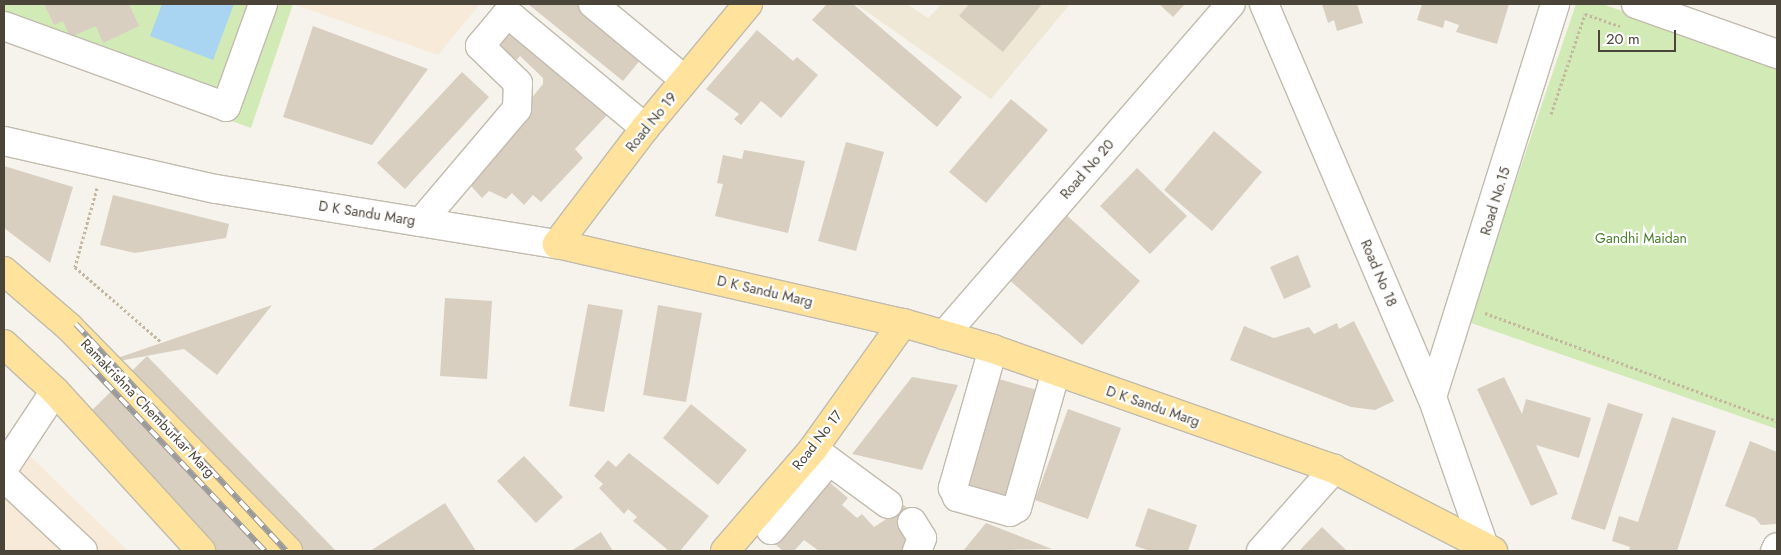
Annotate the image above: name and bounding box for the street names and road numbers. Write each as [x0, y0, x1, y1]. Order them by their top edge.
street label: Road No 19 [622, 89, 680, 155]
street label: Road No 20 [1057, 136, 1117, 202]
street label: Road No.15 [1477, 165, 1513, 237]
street label: D K Sandu Marg [317, 197, 417, 229]
street label: Road No 18 [1357, 237, 1401, 309]
street label: D K Sandu Marg [715, 272, 815, 310]
street label: Ramakrishna Chemburkar Marg [77, 335, 219, 481]
street label: D K Sandu Marg [1104, 382, 1202, 430]
street label: Road No 17 [789, 407, 845, 473]

